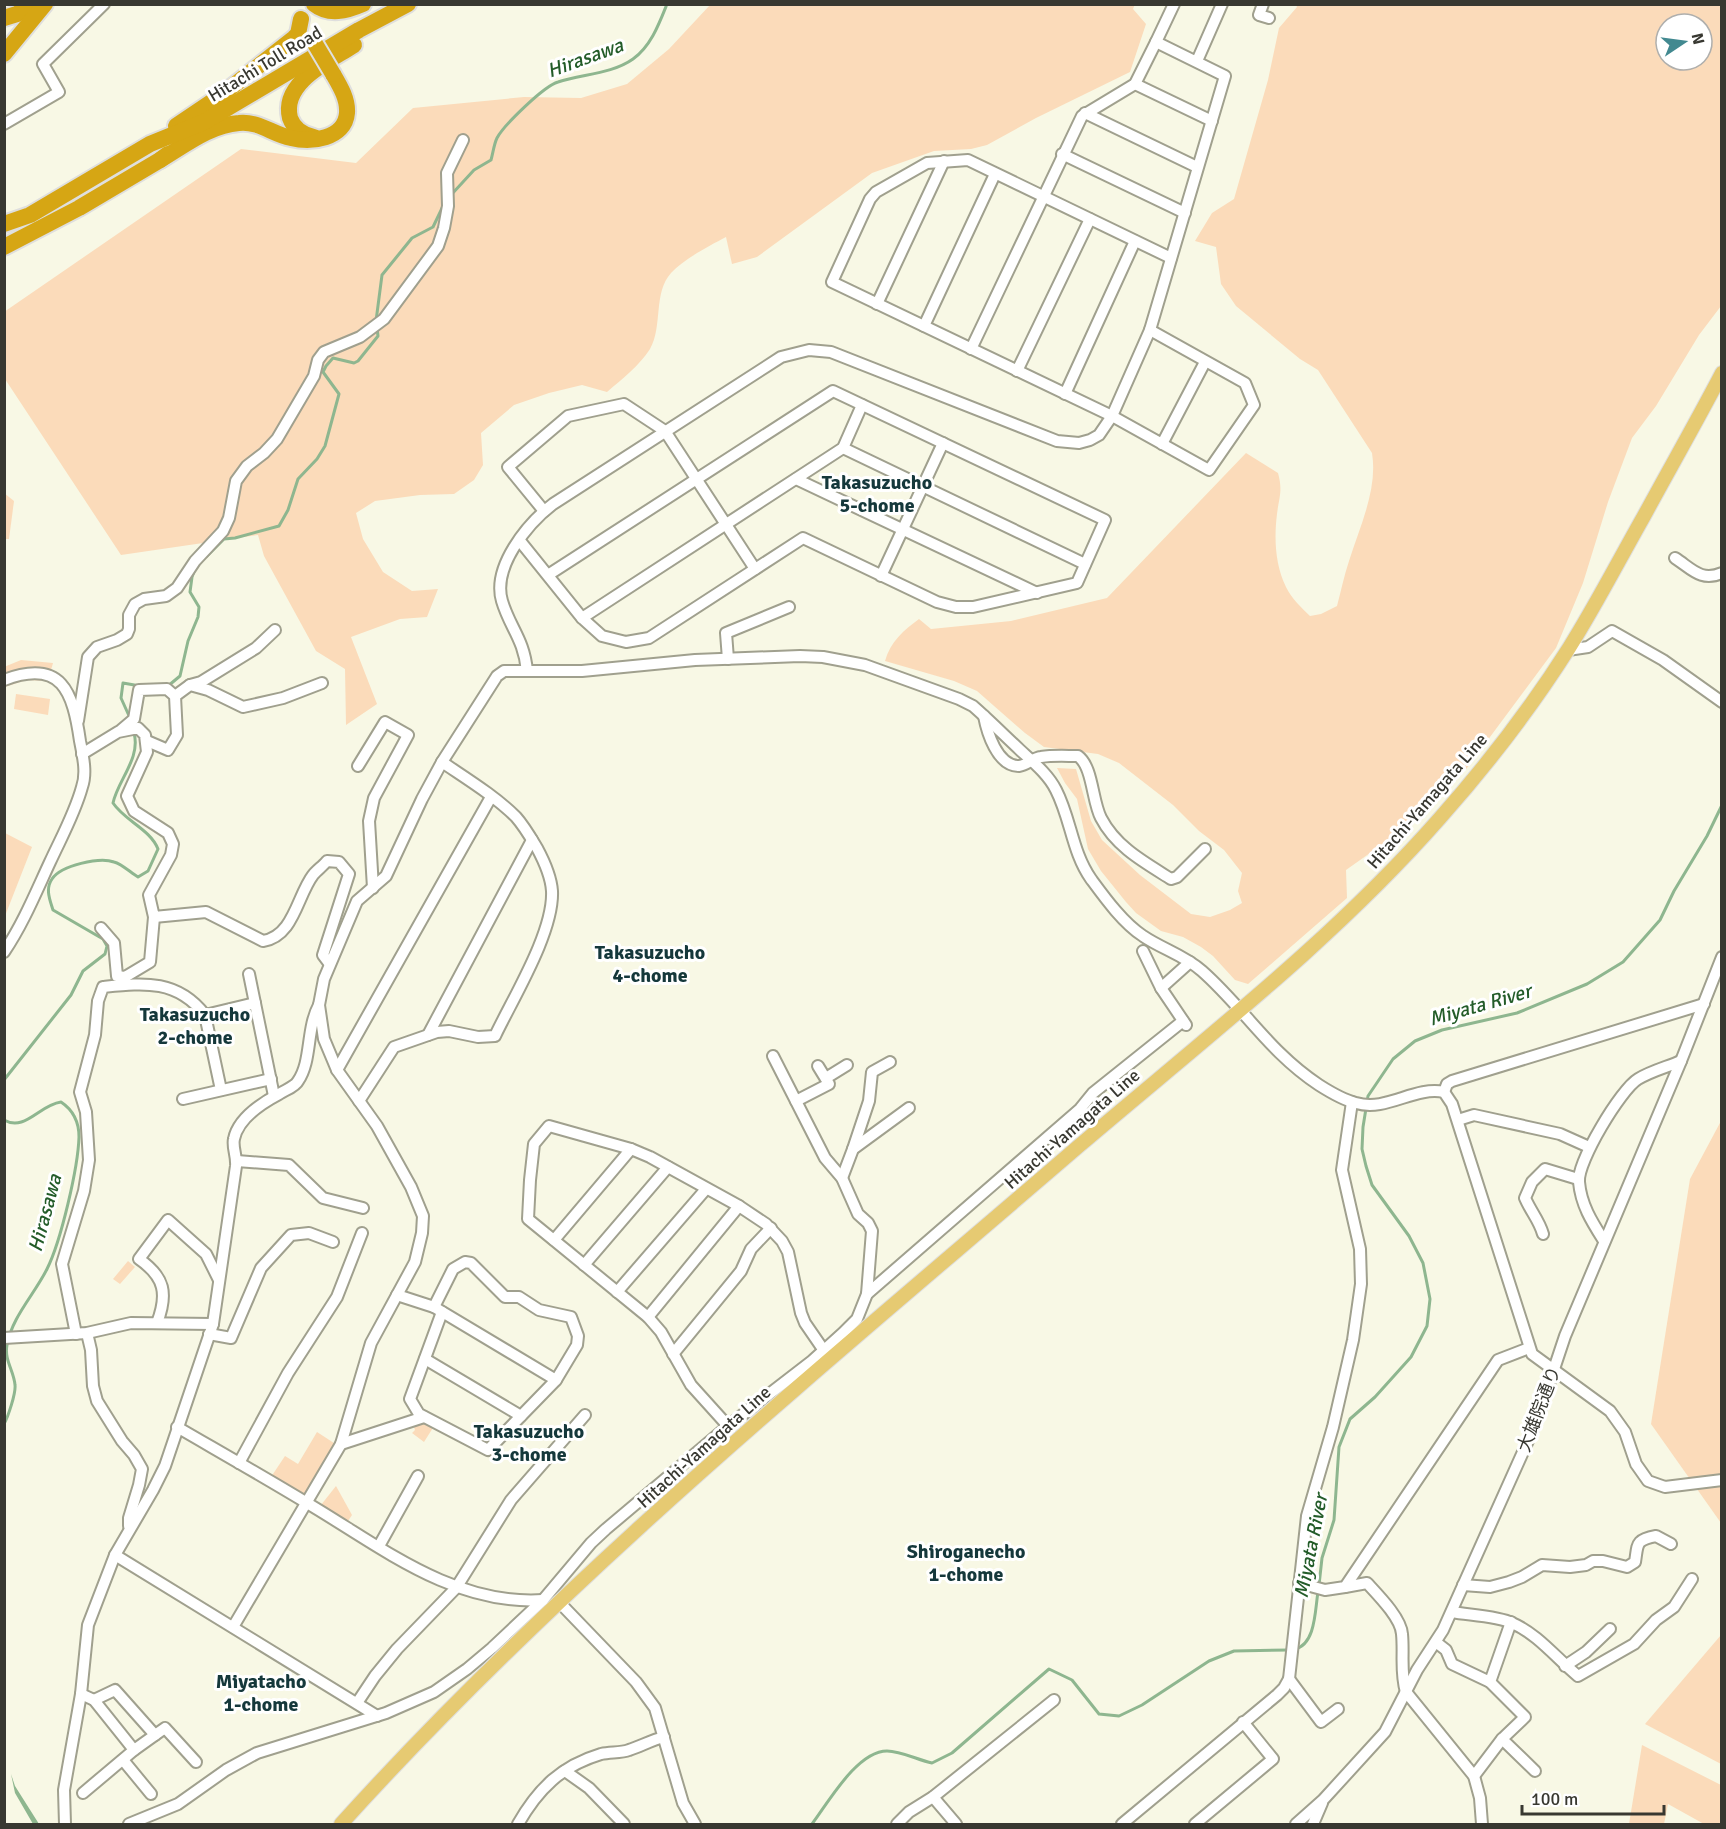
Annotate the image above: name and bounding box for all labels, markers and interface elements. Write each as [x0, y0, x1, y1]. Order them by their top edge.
north arrow [1654, 12, 1714, 72]
street label: Hitachi Toll Road [204, 21, 326, 107]
text: N [1687, 31, 1709, 47]
water label: Hirasawa [543, 32, 627, 83]
district label: Takasuzucho 5-chome [822, 470, 932, 518]
street label: Hitachi-Yamagata Line [1362, 729, 1492, 873]
district label: Takasuzucho 4-chome [595, 940, 705, 988]
water label: Miyata River [1426, 978, 1537, 1032]
district label: Takasuzucho 2-chome [140, 1002, 250, 1050]
street label: Hitachi-Yamagata Line [1000, 1064, 1144, 1194]
water label: Hirasawa [23, 1171, 68, 1255]
street label: 大雄院通り [1513, 1363, 1565, 1455]
street label: Hitachi-Yamagata Line [633, 1381, 775, 1513]
district label: Takasuzucho 3-chome [474, 1419, 584, 1467]
water label: Miyata River [1289, 1489, 1334, 1600]
district label: Shiroganecho 1-chome [907, 1539, 1025, 1587]
district label: Miyatacho 1-chome [216, 1669, 306, 1717]
scale bar [1522, 1778, 1664, 1816]
text: 100 m [1531, 1788, 1578, 1810]

